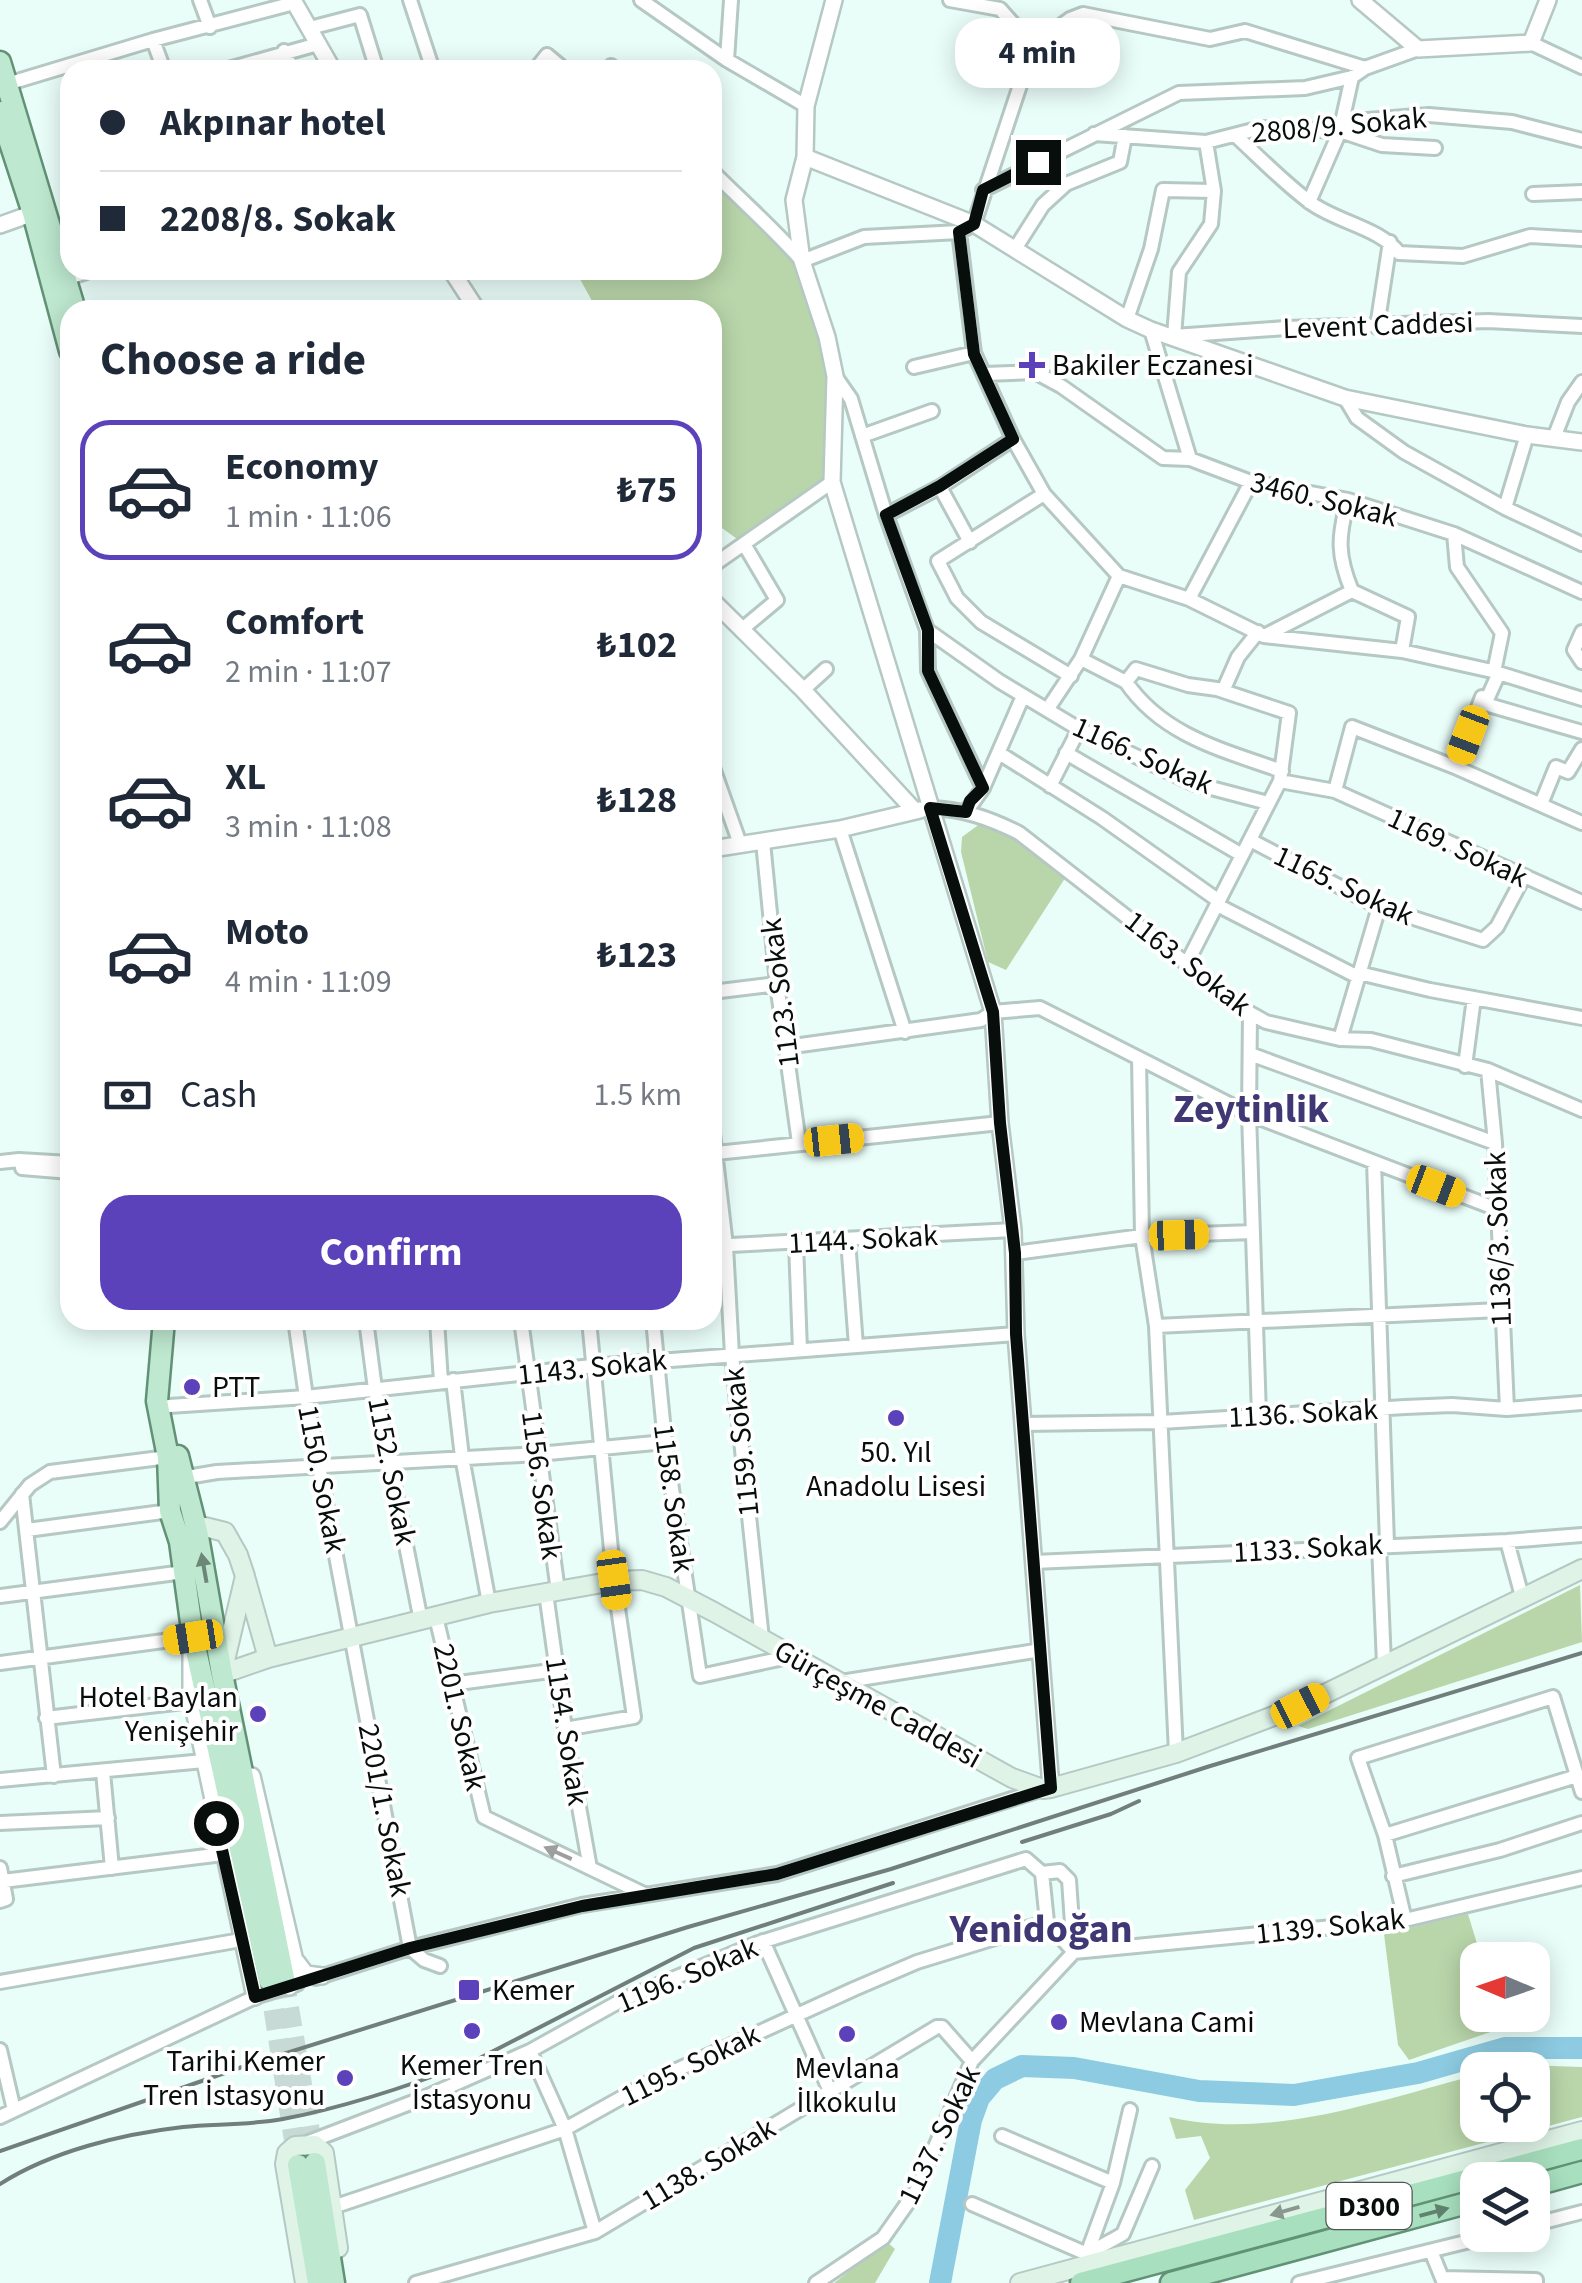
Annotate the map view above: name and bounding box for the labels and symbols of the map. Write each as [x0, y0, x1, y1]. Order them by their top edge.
callout: 4 min [956, 17, 1120, 87]
street label: 2808/9. Sokak [1250, 96, 1428, 155]
route end [1016, 140, 1061, 185]
street label: Levent Caddesi [1282, 301, 1474, 350]
place label: Bakiler Eczanesi [1052, 344, 1254, 387]
marker: Bakiler Eczanesi [1021, 354, 1043, 376]
street label: 3460. Sokak [1246, 460, 1402, 539]
car [1443, 702, 1493, 768]
street label: 1166. Sokak [1066, 705, 1220, 806]
street label: 1169. Sokak [1381, 796, 1535, 899]
street label: 1165. Sokak [1267, 834, 1421, 937]
street label: 1163. Sokak [1115, 900, 1260, 1027]
street label: 1123. Sokak [750, 916, 811, 1070]
district label: Zeytinlik [1173, 1081, 1329, 1138]
car [803, 1122, 865, 1158]
street label: 1136/3. Sokak [1474, 1150, 1523, 1327]
car [1403, 1161, 1469, 1211]
street label: 1144. Sokak [787, 1214, 939, 1265]
car [1148, 1219, 1210, 1251]
street label: 1143. Sokak [515, 1338, 669, 1397]
street label: 1159. Sokak [712, 1365, 771, 1519]
place label: PTT [212, 1366, 260, 1409]
marker: PTT [181, 1376, 203, 1398]
street label: 1136. Sokak [1227, 1388, 1379, 1439]
street label: 1152. Sokak [356, 1393, 427, 1549]
street label: 1150. Sokak [286, 1401, 357, 1557]
marker: 50. Yıl Anadolu Lisesi [885, 1407, 907, 1429]
street label: 1156. Sokak [510, 1408, 573, 1562]
street label: 1158. Sokak [642, 1421, 705, 1575]
place label: 50. Yıl Anadolu Lisesi [806, 1431, 986, 1508]
street label: 1133. Sokak [1232, 1523, 1384, 1574]
car [595, 1548, 633, 1612]
one-way arrow [196, 1551, 211, 1583]
car [161, 1617, 225, 1657]
street label: Gürçeşme Caddesi [766, 1629, 989, 1779]
street label: 2201. Sokak [422, 1639, 497, 1795]
street label: 1154. Sokak [534, 1654, 599, 1809]
place label: Hotel Baylan Yenişehir [78, 1676, 239, 1753]
car [1266, 1679, 1334, 1733]
marker: Hotel Baylan Yenişehir [247, 1703, 269, 1725]
street label: 2201/1. Sokak [347, 1720, 422, 1900]
route start [194, 1801, 239, 1846]
one-way arrow [543, 1845, 572, 1862]
street label: 1139. Sokak [1253, 1897, 1407, 1956]
district label: Yenidoğan [948, 1901, 1133, 1958]
street label: 1196. Sokak [610, 1926, 765, 2025]
north arrow [1460, 1942, 1550, 2032]
place label: Kemer [492, 1969, 575, 2012]
marker: Kemer [456, 1977, 482, 2003]
place label: Mevlana Cami [1079, 2001, 1255, 2044]
marker: Mevlana Cami [1048, 2011, 1070, 2033]
street label: 1195. Sokak [613, 2013, 767, 2118]
marker: Kemer Tren İstasyonu [461, 2020, 483, 2042]
marker: Mevlana İlkokulu [836, 2023, 858, 2045]
place label: Tarihi Kemer Tren İstasyonu [143, 2040, 326, 2117]
place label: Kemer Tren İstasyonu [400, 2044, 544, 2121]
place label: Mevlana İlkokulu [794, 2047, 900, 2124]
street label: 1137. Sokak [887, 2058, 992, 2212]
marker: Tarihi Kemer Tren İstasyonu [334, 2067, 356, 2089]
street label: 1138. Sokak [633, 2107, 784, 2221]
road number: D300 [1326, 2183, 1412, 2229]
one-way arrow [1269, 2204, 1300, 2219]
one-way arrow [1419, 2204, 1450, 2220]

